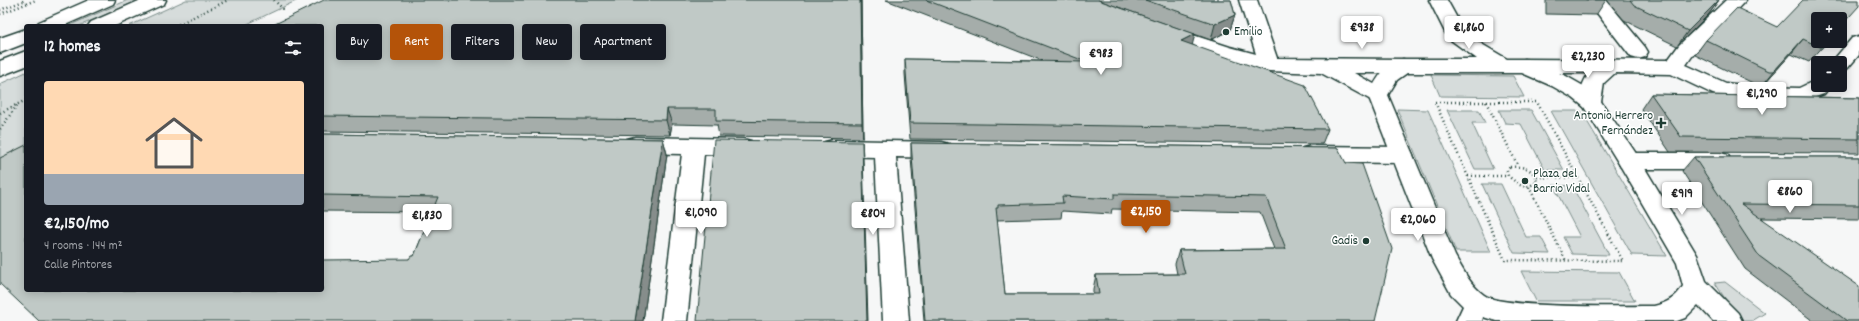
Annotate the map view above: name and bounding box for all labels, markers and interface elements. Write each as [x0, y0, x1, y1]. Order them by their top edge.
map controls [1811, 12, 1847, 92]
button: + [1811, 12, 1847, 48]
pin: €938 [1338, 16, 1386, 50]
pin: €1,860 [1436, 16, 1502, 50]
text: €938 [1350, 19, 1374, 38]
text: €1,860 [1453, 19, 1485, 38]
place label: Emilio [1234, 23, 1263, 42]
chip: Buy [336, 24, 382, 60]
chip: Rent [390, 24, 443, 60]
chip: Filters [451, 24, 514, 60]
chip: New [522, 24, 572, 60]
chip: Apartment [580, 24, 666, 60]
marker: Emilio [1221, 27, 1231, 37]
text: 12 homes [44, 36, 101, 60]
icon: filters [282, 37, 304, 59]
pin: €983 [1077, 42, 1125, 76]
text: €983 [1089, 45, 1113, 64]
pin: €2,230 [1555, 45, 1621, 79]
text: €2,230 [1571, 48, 1605, 67]
button: − [1811, 56, 1847, 92]
pin: €1,290 [1729, 82, 1795, 116]
text: €1,290 [1746, 85, 1778, 104]
icon: home [138, 107, 210, 179]
place label: Antonio Herrero Fernández [1574, 107, 1653, 141]
marker: Antonio Herrero Fernández [1656, 118, 1666, 128]
place label: Plaza del Barrio Vidal [1533, 165, 1590, 199]
marker: Plaza del Barrio Vidal [1520, 176, 1530, 186]
pin: €860 [1766, 180, 1814, 214]
pin: €919 [1658, 182, 1706, 216]
text: €860 [1777, 183, 1803, 202]
text: €919 [1671, 185, 1693, 204]
pin: €2,150 [1113, 200, 1179, 234]
pin: €1,090 [668, 201, 734, 235]
pin: €804 [849, 202, 897, 236]
text: €2,150 [1130, 203, 1162, 222]
pin: €1,830 [394, 204, 460, 238]
text: €1,090 [685, 204, 717, 223]
text: €804 [861, 205, 885, 224]
text: €1,830 [412, 207, 442, 226]
pin: €2,060 [1385, 208, 1451, 242]
text: €2,060 [1400, 211, 1436, 230]
text: €2,150/mo [44, 213, 109, 237]
place label: Gadis [1331, 232, 1358, 251]
marker: Gadis [1361, 236, 1371, 246]
text: 4 rooms · 144 m² [44, 237, 122, 256]
text: Calle Pintores [44, 256, 112, 275]

